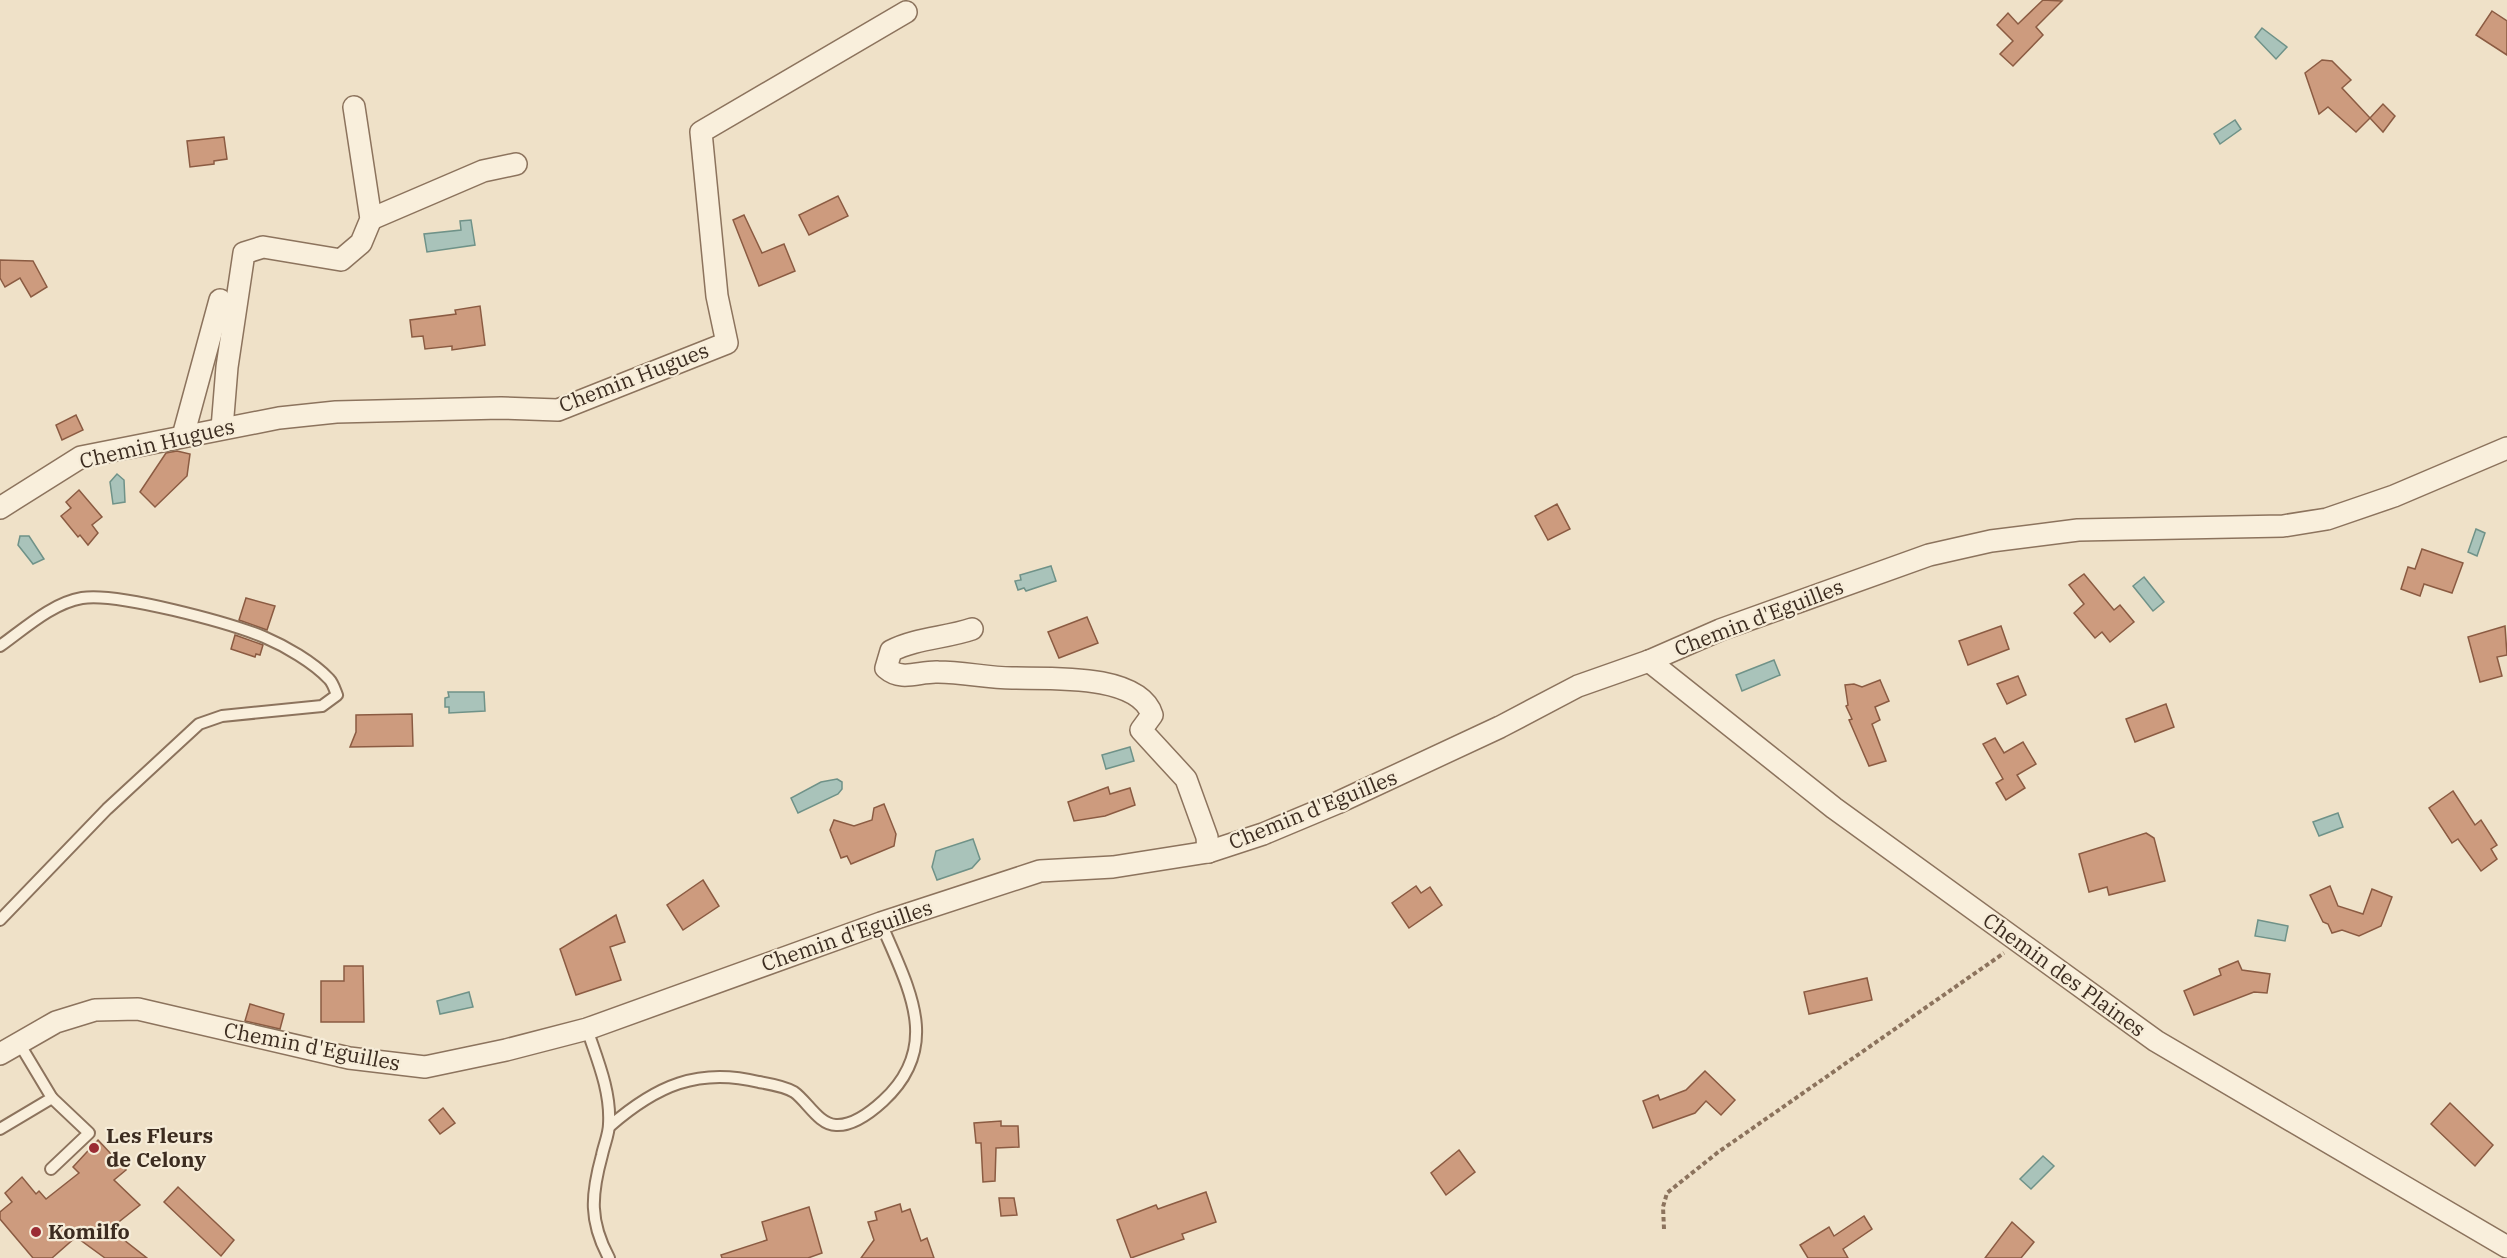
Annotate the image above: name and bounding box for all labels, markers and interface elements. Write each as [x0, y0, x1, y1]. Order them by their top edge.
street label: Chemin Hugues [555, 336, 713, 419]
street label: Chemin Hugues [76, 412, 237, 474]
street label: Chemin d'Eguilles [1670, 572, 1847, 662]
street label: Chemin d'Eguilles [1224, 763, 1401, 856]
street label: Chemin d'Eguilles [757, 893, 936, 977]
street label: Chemin des Plaines [1978, 906, 2151, 1043]
street label: Chemin d'Eguilles [222, 1015, 403, 1077]
place label: Les Fleurs de Celony [106, 1121, 213, 1173]
marker: Les Fleurs de Celony [87, 1141, 101, 1155]
place label: Komilfo [48, 1217, 130, 1245]
marker: Komilfo [29, 1225, 43, 1239]

